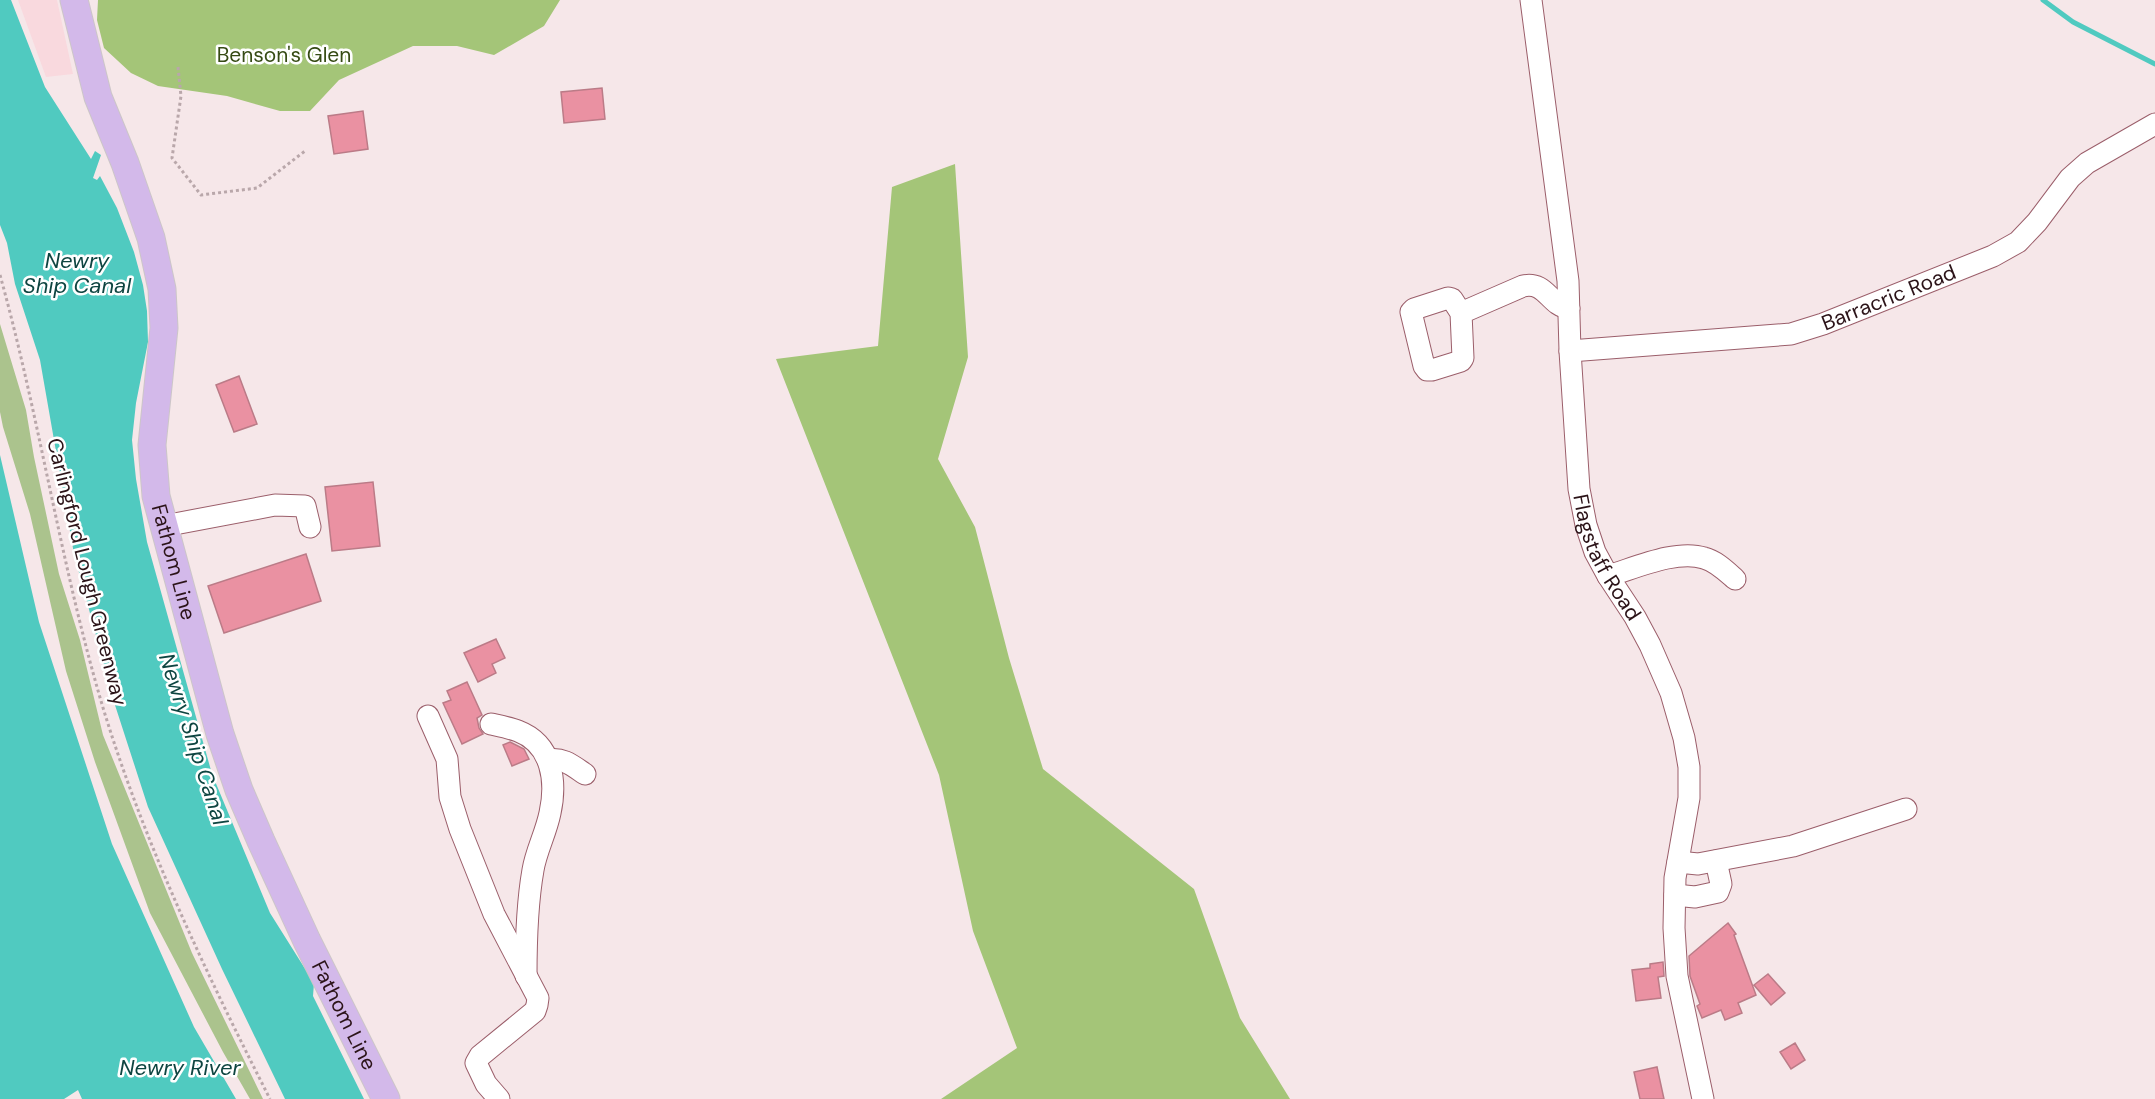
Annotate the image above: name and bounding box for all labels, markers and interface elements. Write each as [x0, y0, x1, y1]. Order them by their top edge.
park label: Benson's Glen [217, 41, 351, 69]
water label: Newry Ship Canal [23, 246, 132, 300]
street label: Barracric Road [1817, 258, 1960, 337]
street label: Carlingford Lough Greenway [40, 435, 134, 709]
street label: Flagstaff Road [1566, 492, 1648, 626]
street label: Fathom Line [145, 501, 203, 623]
water label: Newry Ship Canal [152, 649, 235, 830]
street label: Fathom Line [305, 956, 383, 1075]
water label: Newry River [119, 1053, 242, 1082]

